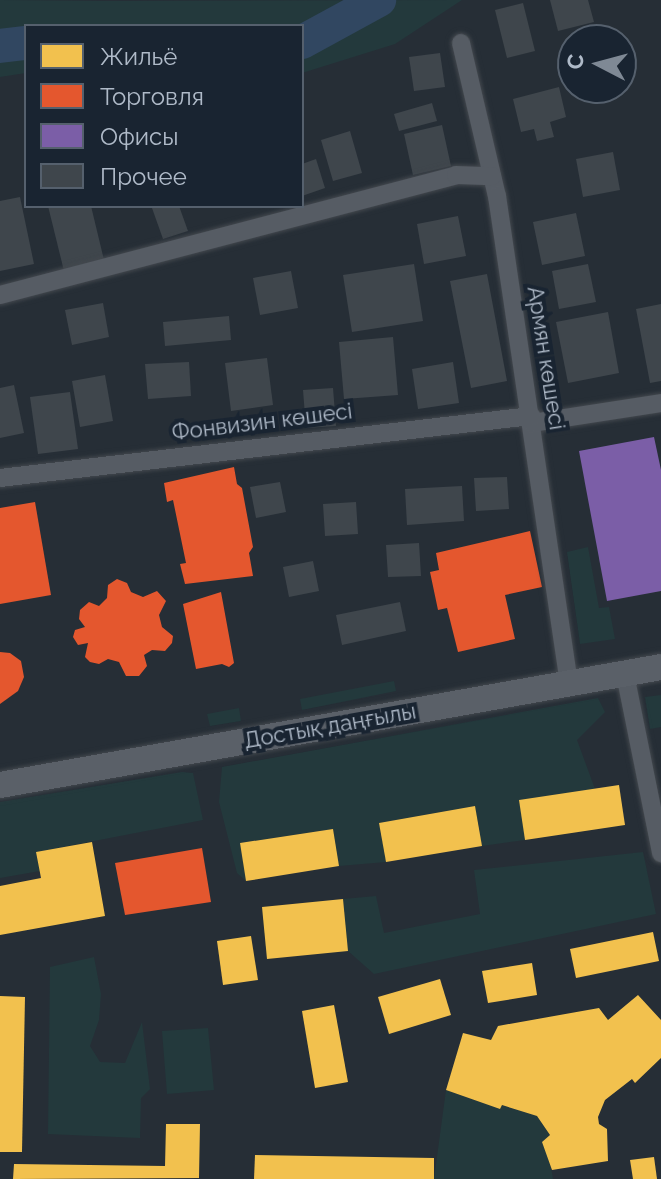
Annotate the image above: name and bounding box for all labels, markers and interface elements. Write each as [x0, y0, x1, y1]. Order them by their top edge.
legend [24, 24, 304, 208]
north arrow [557, 24, 637, 104]
text: Жильё [100, 42, 177, 71]
text: С [561, 53, 589, 71]
text: Торговля [100, 82, 204, 111]
text: Офисы [100, 122, 178, 151]
text: Прочее [100, 162, 187, 191]
street label: Армян көшесі [522, 284, 570, 432]
street label: Фонвизин көшесі [170, 398, 354, 446]
street label: Достық даңғылы [242, 698, 418, 754]

